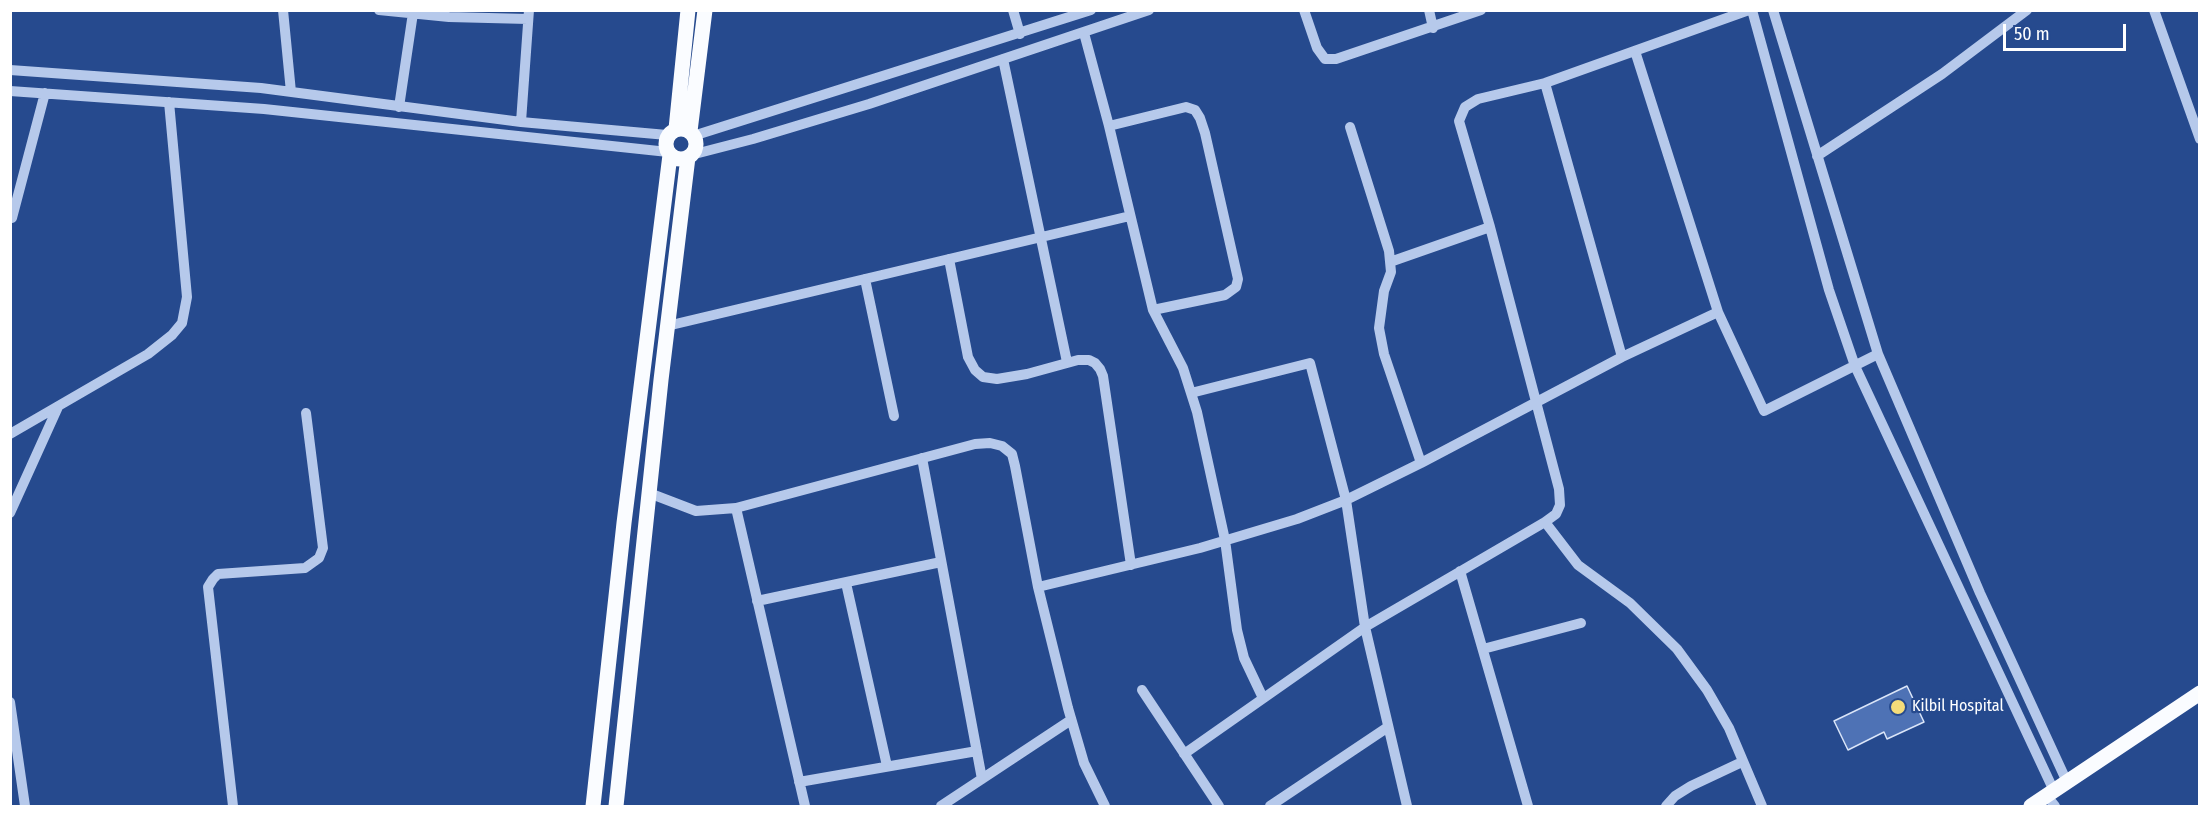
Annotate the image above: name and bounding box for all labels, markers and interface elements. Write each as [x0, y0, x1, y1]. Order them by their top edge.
scale bar [2006, 12, 2129, 50]
text: 50 m [2014, 23, 2050, 45]
place label: Kilbil Hospital [1912, 697, 2004, 717]
marker: Kilbil Hospital [1889, 698, 1907, 716]

